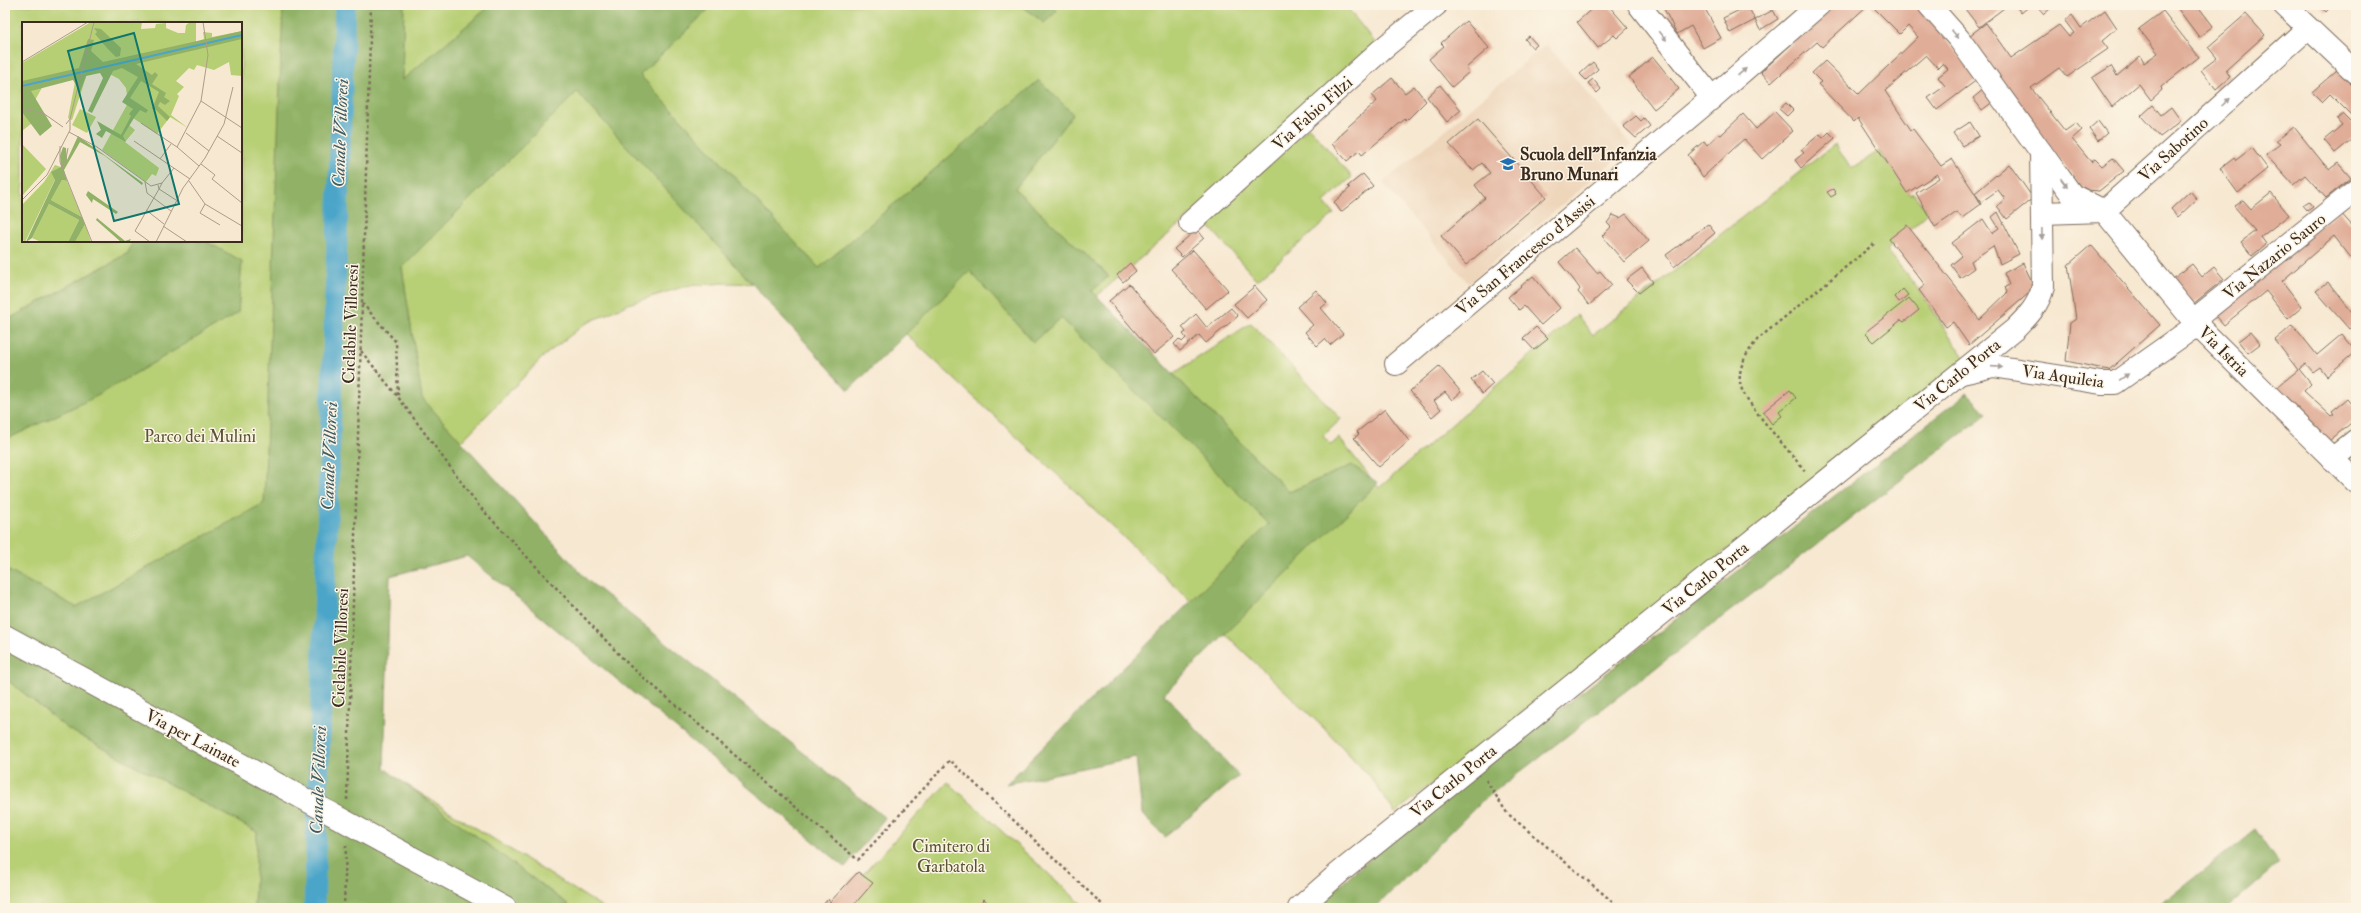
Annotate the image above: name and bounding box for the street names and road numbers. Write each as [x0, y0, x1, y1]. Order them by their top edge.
street label: Via Fabio Filzi [1268, 72, 1357, 155]
street label: Via Sabotino [2134, 112, 2213, 186]
street label: Via San Francesco d'Assisi [1451, 191, 1600, 320]
street label: Via Nazario Sauro [2219, 208, 2330, 304]
street label: Ciclabile Villoresi [338, 263, 363, 384]
street label: Via Istria [2194, 322, 2254, 382]
street label: Via Carlo Porta [1910, 333, 2006, 417]
street label: Via Aquileia [2020, 360, 2106, 393]
street label: Via Carlo Porta [1658, 536, 1754, 620]
street label: Ciclabile Villoresi [328, 587, 353, 708]
street label: Via per Lainate [141, 705, 244, 773]
street label: Via Carlo Porta [1406, 739, 1502, 823]

